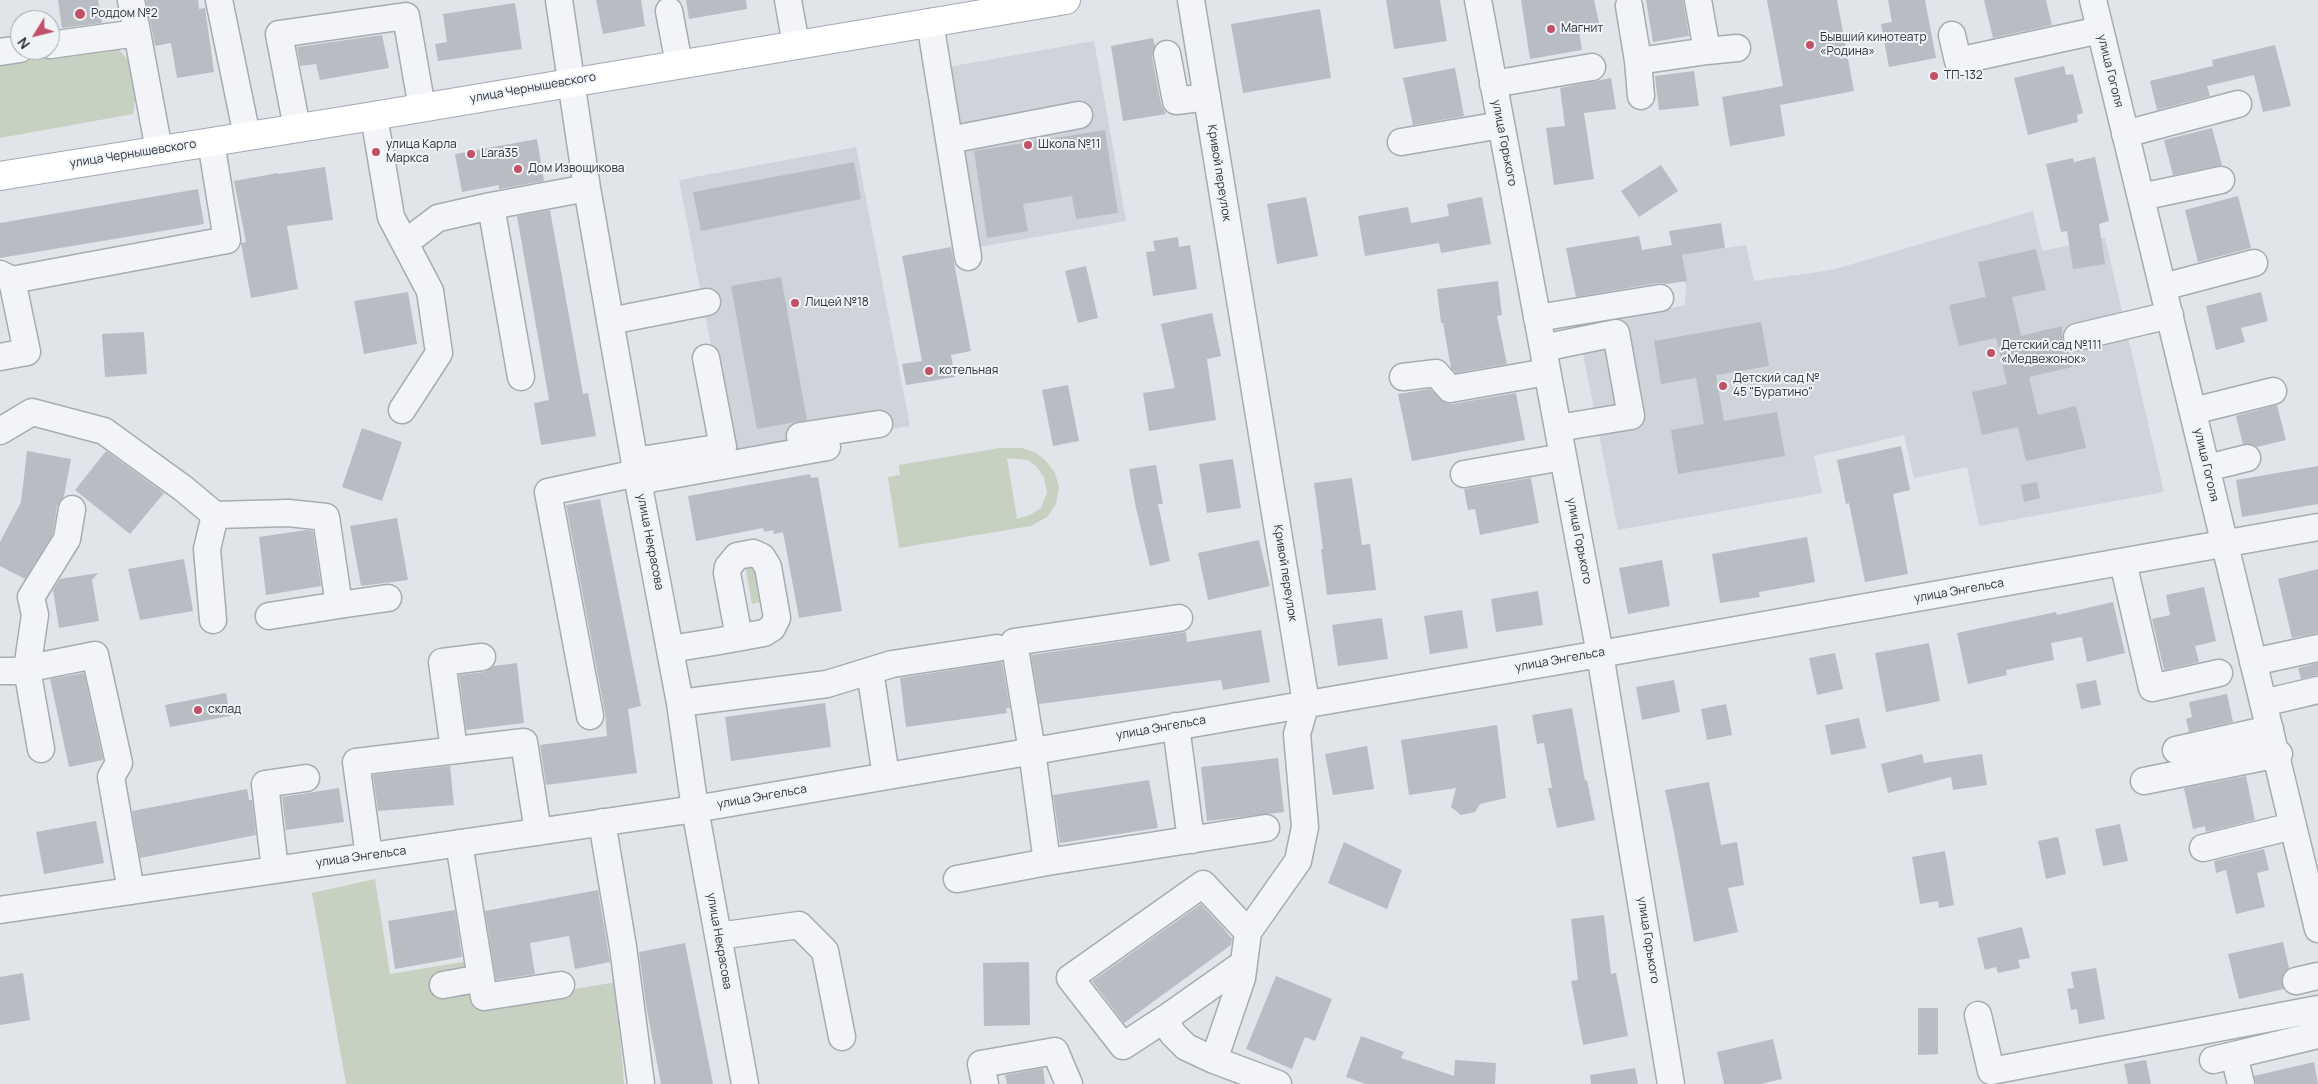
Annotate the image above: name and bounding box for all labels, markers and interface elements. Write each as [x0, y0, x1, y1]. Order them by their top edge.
marker: Роддом №2 [73, 7, 87, 21]
place label: Роддом №2 [91, 7, 158, 21]
north arrow [10, 10, 60, 60]
place label: Магнит [1561, 22, 1603, 36]
marker: Магнит [1545, 23, 1557, 35]
place label: Бывший кинотеатр «Родина» [1820, 31, 1927, 59]
street label: улица Гоголя [2094, 33, 2126, 109]
text: N [13, 34, 34, 53]
marker: Бывший кинотеатр «Родина» [1804, 39, 1816, 51]
place label: ТП-132 [1944, 69, 1983, 83]
street label: улица Чернышевского [469, 70, 597, 106]
marker: ТП-132 [1928, 70, 1940, 82]
street label: улица Горького [1489, 99, 1519, 187]
street label: Кривой переулок [1204, 124, 1234, 222]
street label: улица Чернышевского [69, 137, 197, 171]
place label: улица Карла Маркса [386, 138, 457, 166]
place label: Школа №11 [1038, 138, 1100, 152]
marker: Школа №11 [1022, 139, 1034, 151]
marker: улица Карла Маркса [370, 146, 382, 158]
place label: Lara35 [481, 147, 518, 161]
marker: Lara35 [465, 148, 477, 160]
place label: Дом Извощикова [528, 162, 625, 176]
marker: Дом Извощикова [512, 163, 524, 175]
place label: Лицей №18 [805, 296, 869, 310]
marker: Лицей №18 [789, 297, 801, 309]
place label: Детский сад №111 «Медвежонок» [2001, 339, 2102, 367]
marker: Детский сад №111 «Медвежонок» [1985, 347, 1997, 359]
place label: котельная [939, 364, 998, 378]
marker: котельная [923, 365, 935, 377]
place label: Детский сад № 45 "Буратино" [1733, 372, 1820, 400]
marker: Детский сад № 45 "Буратино" [1717, 380, 1729, 392]
street label: улица Гоголя [2191, 427, 2221, 503]
street label: улица Некрасова [634, 493, 666, 591]
street label: улица Горького [1564, 497, 1594, 585]
street label: Кривой переулок [1270, 524, 1300, 622]
street label: улица Энгельса [1913, 576, 2005, 606]
street label: улица Энгельса [1514, 645, 1606, 675]
place label: склад [208, 703, 241, 717]
marker: склад [192, 704, 204, 716]
street label: улица Энгельса [1115, 713, 1207, 743]
street label: улица Энгельса [716, 782, 808, 812]
street label: улица Энгельса [315, 844, 407, 870]
street label: улица Некрасова [703, 892, 735, 990]
street label: улица Горького [1634, 896, 1662, 984]

